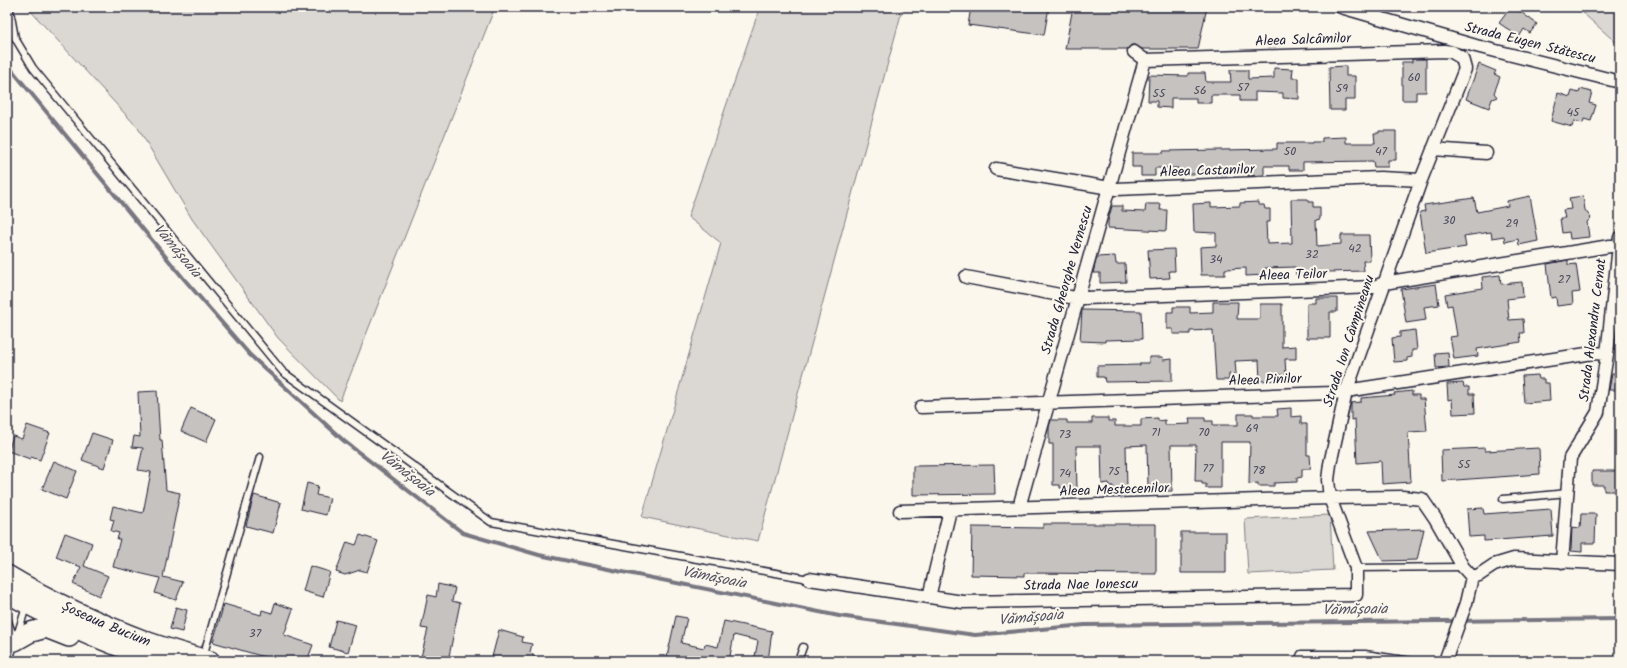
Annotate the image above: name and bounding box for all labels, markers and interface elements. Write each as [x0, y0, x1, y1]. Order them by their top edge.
street label: Strada Eugen Stătescu [1462, 16, 1598, 70]
street label: Aleea Salcâmilor [1255, 27, 1353, 53]
house number: 60 [1408, 68, 1420, 87]
house number: 57 [1237, 78, 1249, 97]
house number: 59 [1336, 79, 1348, 98]
house number: 56 [1193, 81, 1207, 100]
house number: 55 [1153, 84, 1167, 103]
house number: 45 [1566, 103, 1581, 122]
house number: 50 [1284, 142, 1296, 161]
house number: 47 [1375, 142, 1388, 161]
street label: Aleea Castanilor [1159, 158, 1256, 184]
street label: Strada Gheorghe Vernescu [1035, 203, 1099, 357]
house number: 30 [1443, 211, 1455, 230]
house number: 29 [1506, 214, 1519, 233]
water label: Vămășoaia [147, 218, 208, 284]
house number: 42 [1348, 239, 1362, 258]
house number: 32 [1305, 245, 1319, 264]
house number: 34 [1209, 250, 1223, 269]
street label: Strada Alexandru Cernat [1573, 257, 1613, 403]
street label: Aleea Teilor [1259, 263, 1329, 287]
house number: 27 [1558, 270, 1571, 289]
street label: Strada Ion Câmpineanu [1317, 272, 1381, 410]
street label: Aleea Pinilor [1228, 368, 1303, 392]
house number: 69 [1246, 419, 1258, 438]
house number: 71 [1151, 423, 1161, 442]
house number: 70 [1198, 423, 1210, 442]
house number: 73 [1059, 425, 1071, 444]
water label: Vămășoaia [374, 445, 441, 504]
house number: 55 [1458, 455, 1472, 474]
house number: 77 [1202, 459, 1214, 478]
house number: 78 [1253, 461, 1266, 480]
house number: 75 [1108, 462, 1122, 481]
house number: 74 [1059, 464, 1071, 483]
street label: Aleea Mestecenilor [1059, 477, 1170, 503]
water label: Vămășoaia [680, 560, 749, 596]
street label: Strada Nae Ionescu [1024, 573, 1139, 597]
street label: Șoseaua Bucium [58, 595, 154, 653]
water label: Vămășoaia [1322, 597, 1389, 623]
water label: Vămășoaia [998, 603, 1065, 633]
house number: 37 [249, 624, 262, 643]

